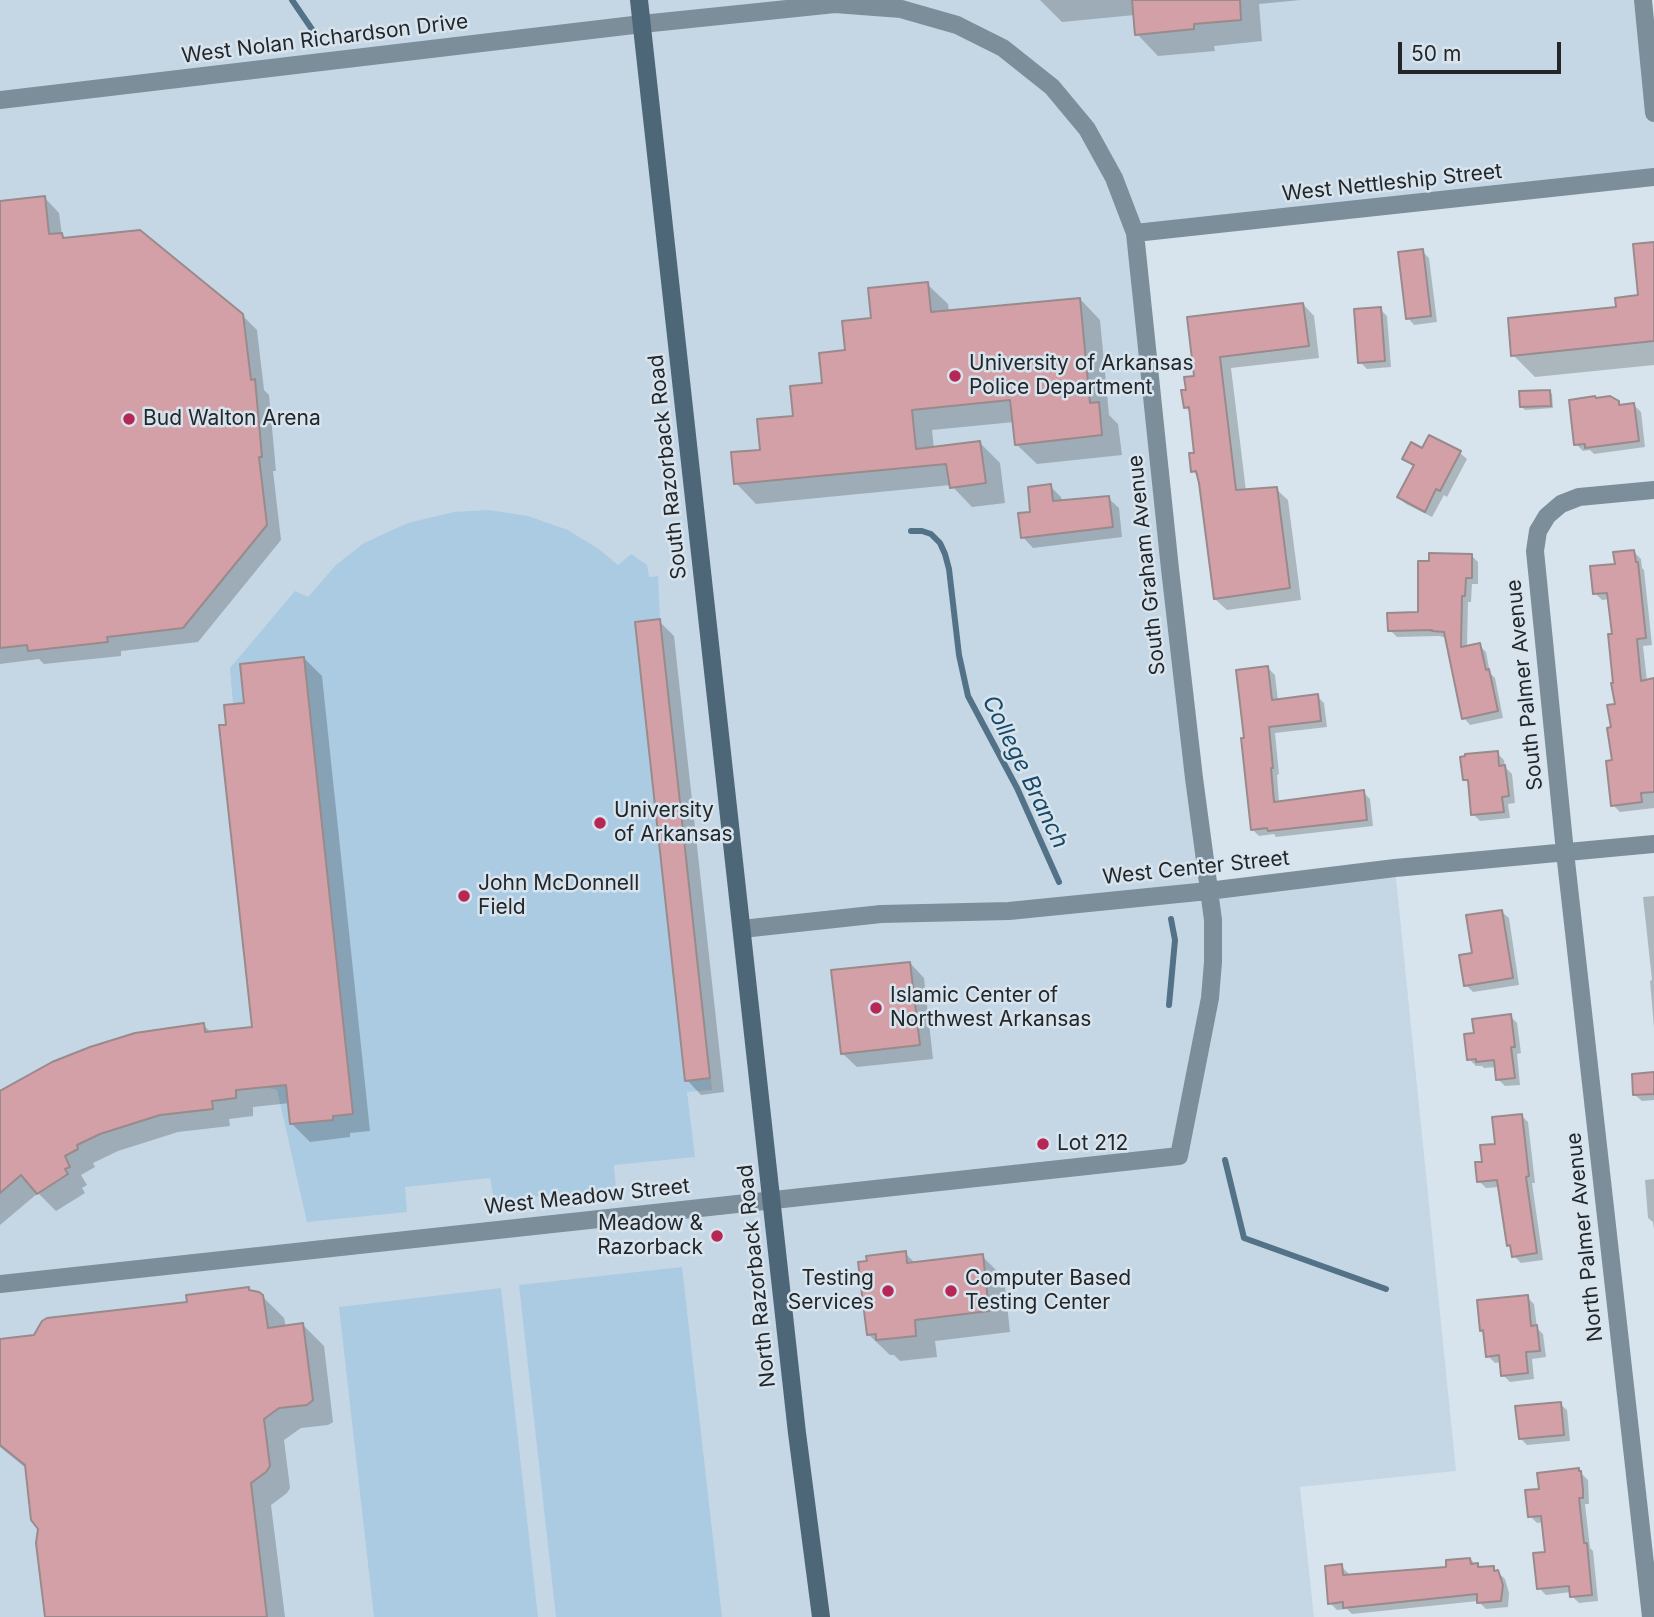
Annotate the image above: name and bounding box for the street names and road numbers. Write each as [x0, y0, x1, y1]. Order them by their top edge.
street label: West Nolan Richardson Drive [180, 9, 470, 69]
street label: West Nettleship Street [1281, 159, 1503, 207]
street label: South Razorback Road [644, 353, 692, 581]
street label: South Graham Avenue [1123, 454, 1171, 676]
street label: South Palmer Avenue [1501, 578, 1549, 792]
street label: West Center Street [1101, 846, 1291, 890]
street label: North Palmer Avenue [1561, 1131, 1609, 1343]
street label: North Razorback Road [733, 1163, 781, 1389]
street label: West Meadow Street [483, 1174, 691, 1220]

